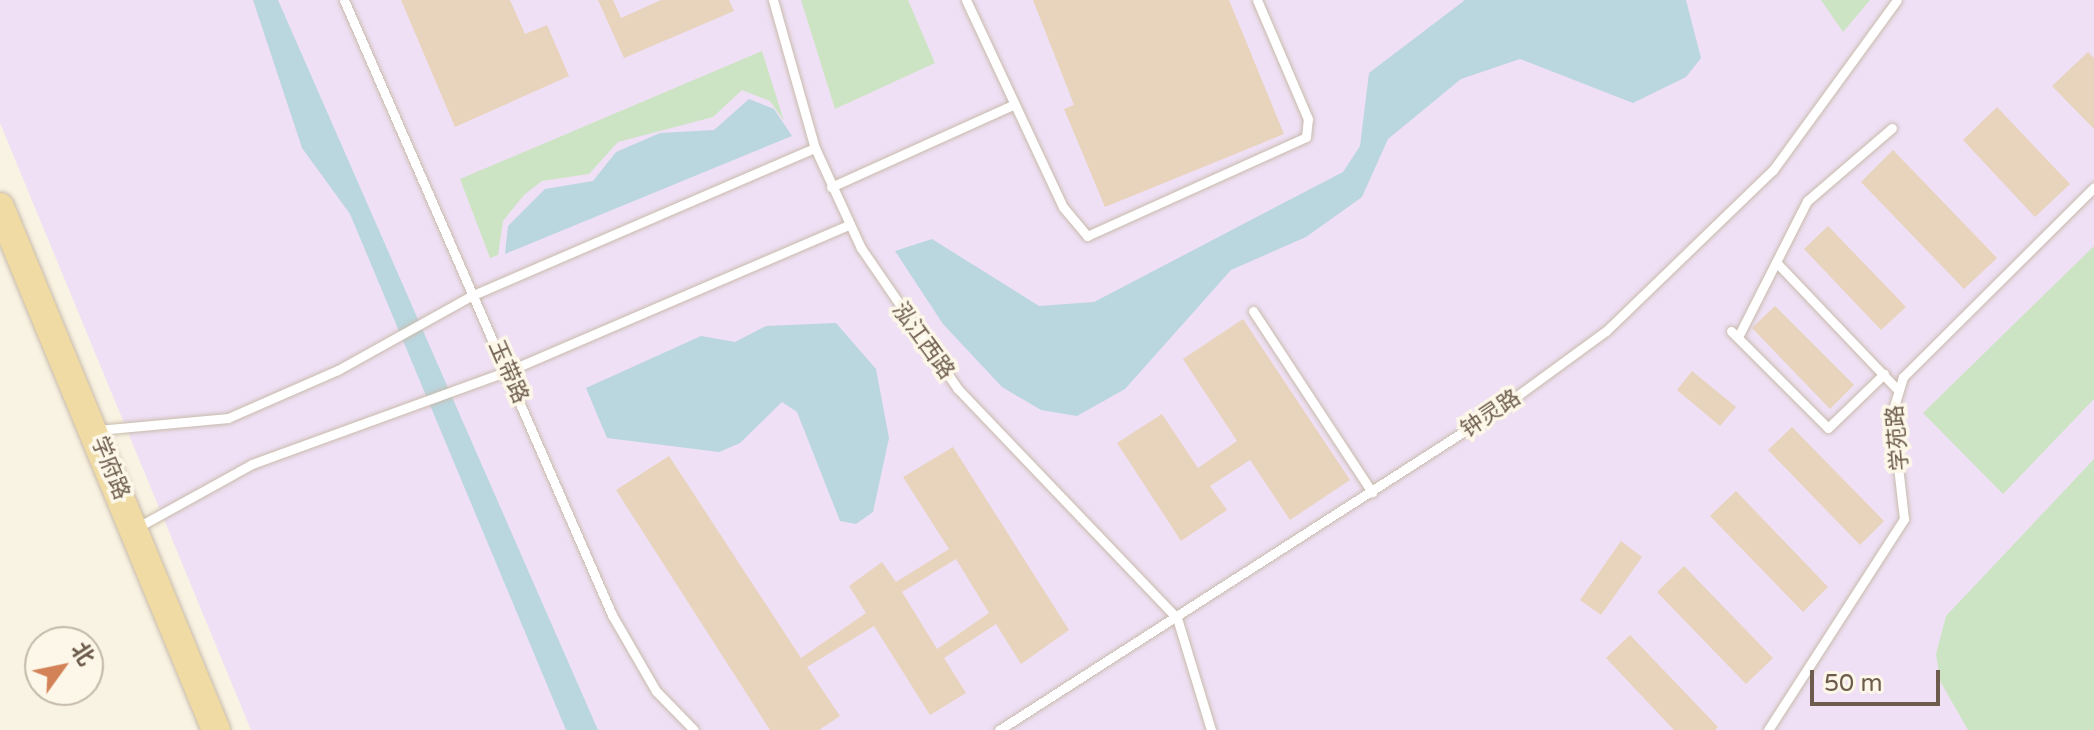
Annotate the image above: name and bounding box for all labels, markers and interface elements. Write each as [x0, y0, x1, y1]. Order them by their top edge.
street label: 泓江西路 [886, 298, 960, 384]
street label: 玉带路 [483, 336, 533, 408]
street label: 钟灵路 [1456, 385, 1526, 443]
street label: 学苑路 [1882, 404, 1914, 472]
street label: 学府路 [85, 432, 135, 504]
north arrow [24, 626, 104, 706]
text: 北 [66, 638, 99, 670]
scale bar [1814, 654, 1944, 704]
text: 50 m [1824, 669, 1882, 698]

